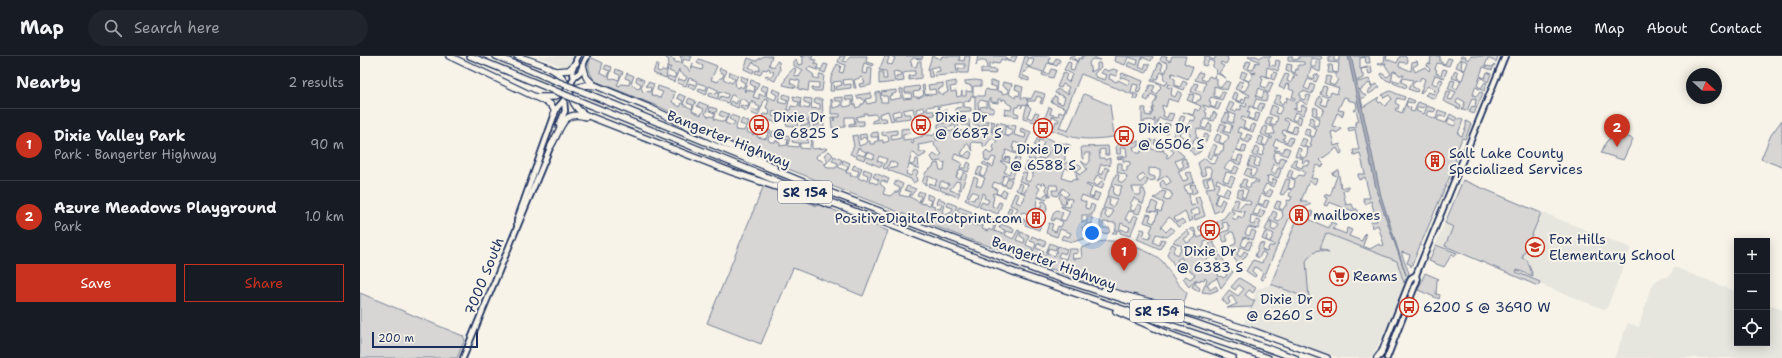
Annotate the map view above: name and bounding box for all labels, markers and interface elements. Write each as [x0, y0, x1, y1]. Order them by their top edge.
search box [88, 10, 368, 46]
text: Map [20, 15, 64, 40]
icon: search [102, 17, 124, 39]
text: Search here [134, 18, 220, 38]
text: Home [1534, 19, 1573, 37]
text: Map [1595, 19, 1625, 37]
text: About [1647, 19, 1688, 37]
text: Contact [1710, 19, 1762, 37]
north arrow [1686, 68, 1722, 104]
text: Nearby [16, 71, 81, 93]
text: 2 results [288, 74, 344, 91]
street label: Bangerter Highway [665, 106, 793, 172]
place label: Dixie Dr @ 6825 S [773, 108, 839, 142]
place label: Dixie Dr @ 6687 S [935, 108, 1002, 142]
bus stop icon: Dixie Dr @ 6825 S [748, 114, 770, 136]
bus stop icon: Dixie Dr @ 6687 S [910, 114, 932, 136]
pin: 2 [1604, 114, 1630, 147]
bus stop icon: Dixie Dr @ 6588 S [1032, 117, 1054, 139]
place label: Dixie Dr @ 6506 S [1138, 119, 1205, 153]
bus stop icon: Dixie Dr @ 6506 S [1113, 125, 1135, 147]
text: Dixie Valley Park [54, 126, 186, 146]
text: 1 [26, 136, 32, 153]
text: 90 m [310, 136, 344, 153]
place label: Dixie Dr @ 6588 S [1010, 140, 1076, 174]
place label: Salt Lake County Specialized Services [1449, 144, 1583, 178]
text: Park · Bangerter Highway [54, 146, 217, 163]
building icon: Salt Lake County Specialized Services [1424, 150, 1446, 172]
road number: SR 154 [778, 181, 832, 203]
text: Azure Meadows Playground [54, 198, 277, 218]
building icon: mailboxes [1288, 204, 1310, 226]
place label: mailboxes [1313, 206, 1380, 224]
building icon: PositiveDigitalFootprint.com [1025, 207, 1047, 229]
text: 2 [24, 208, 34, 225]
text: 1.0 km [305, 208, 344, 225]
place label: PositiveDigitalFootprint.com [835, 209, 1022, 227]
text: Park [54, 218, 82, 235]
bus stop icon: Dixie Dr @ 6383 S [1199, 219, 1221, 241]
your location [1082, 223, 1102, 243]
place label: Fox Hills Elementary School [1549, 230, 1676, 264]
street label: Bangerter Highway [989, 232, 1119, 294]
street label: 7000 South [460, 235, 508, 317]
school or university icon: Fox Hills Elementary School [1524, 236, 1546, 258]
pin: 1 [1111, 238, 1137, 271]
map controls [1734, 238, 1770, 346]
button: + [1734, 238, 1770, 274]
place label: Dixie Dr @ 6383 S [1177, 242, 1244, 276]
button: Save [16, 264, 176, 302]
button: Share [184, 264, 344, 302]
supermarket icon: Reams [1328, 265, 1350, 287]
place label: Reams [1353, 267, 1398, 285]
button: − [1734, 274, 1770, 310]
place label: Dixie Dr @ 6260 S [1246, 290, 1313, 324]
bus stop icon: Dixie Dr @ 6260 S [1316, 296, 1338, 318]
bus stop icon: 6200 S @ 3690 W [1398, 296, 1420, 318]
place label: 6200 S @ 3690 W [1423, 298, 1551, 316]
road number: SR 154 [1130, 300, 1184, 322]
button: locate [1734, 310, 1770, 346]
scale bar [372, 330, 478, 349]
text: 200 m [378, 331, 414, 346]

